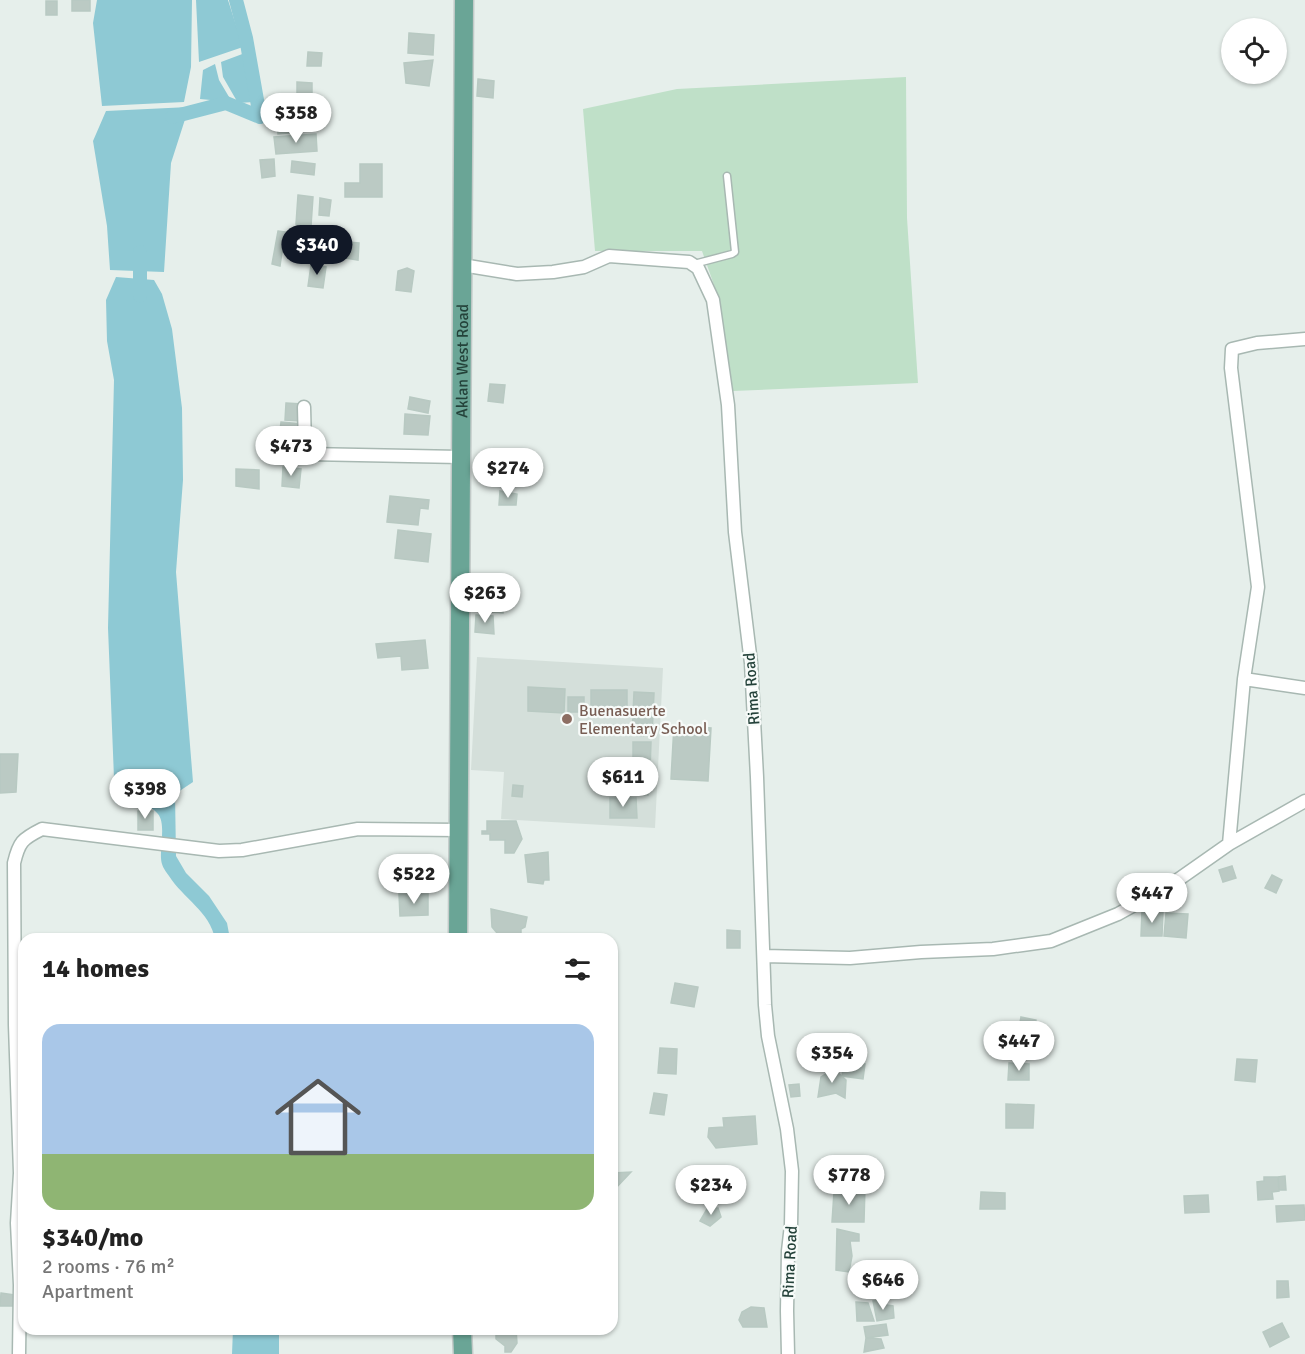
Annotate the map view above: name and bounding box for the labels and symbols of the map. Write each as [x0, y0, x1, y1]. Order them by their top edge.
pin: $358 [260, 93, 332, 144]
pin: $340 [281, 225, 353, 276]
street label: Aklan West Road [452, 304, 473, 418]
pin: $473 [255, 426, 327, 477]
pin: $274 [472, 448, 544, 499]
pin: $263 [449, 573, 521, 624]
street label: Rima Road [739, 652, 765, 726]
place label: Buenasuerte Elementary School [579, 701, 708, 739]
marker: Buenasuerte Elementary School [560, 712, 574, 726]
pin: $611 [587, 757, 659, 808]
pin: $398 [109, 769, 181, 820]
pin: $522 [378, 854, 450, 905]
pin: $447 [1116, 873, 1188, 924]
pin: $447 [983, 1021, 1055, 1072]
pin: $354 [796, 1033, 868, 1084]
pin: $778 [813, 1155, 885, 1206]
pin: $234 [675, 1165, 747, 1216]
street label: Rima Road [778, 1225, 802, 1299]
pin: $646 [847, 1260, 919, 1311]

